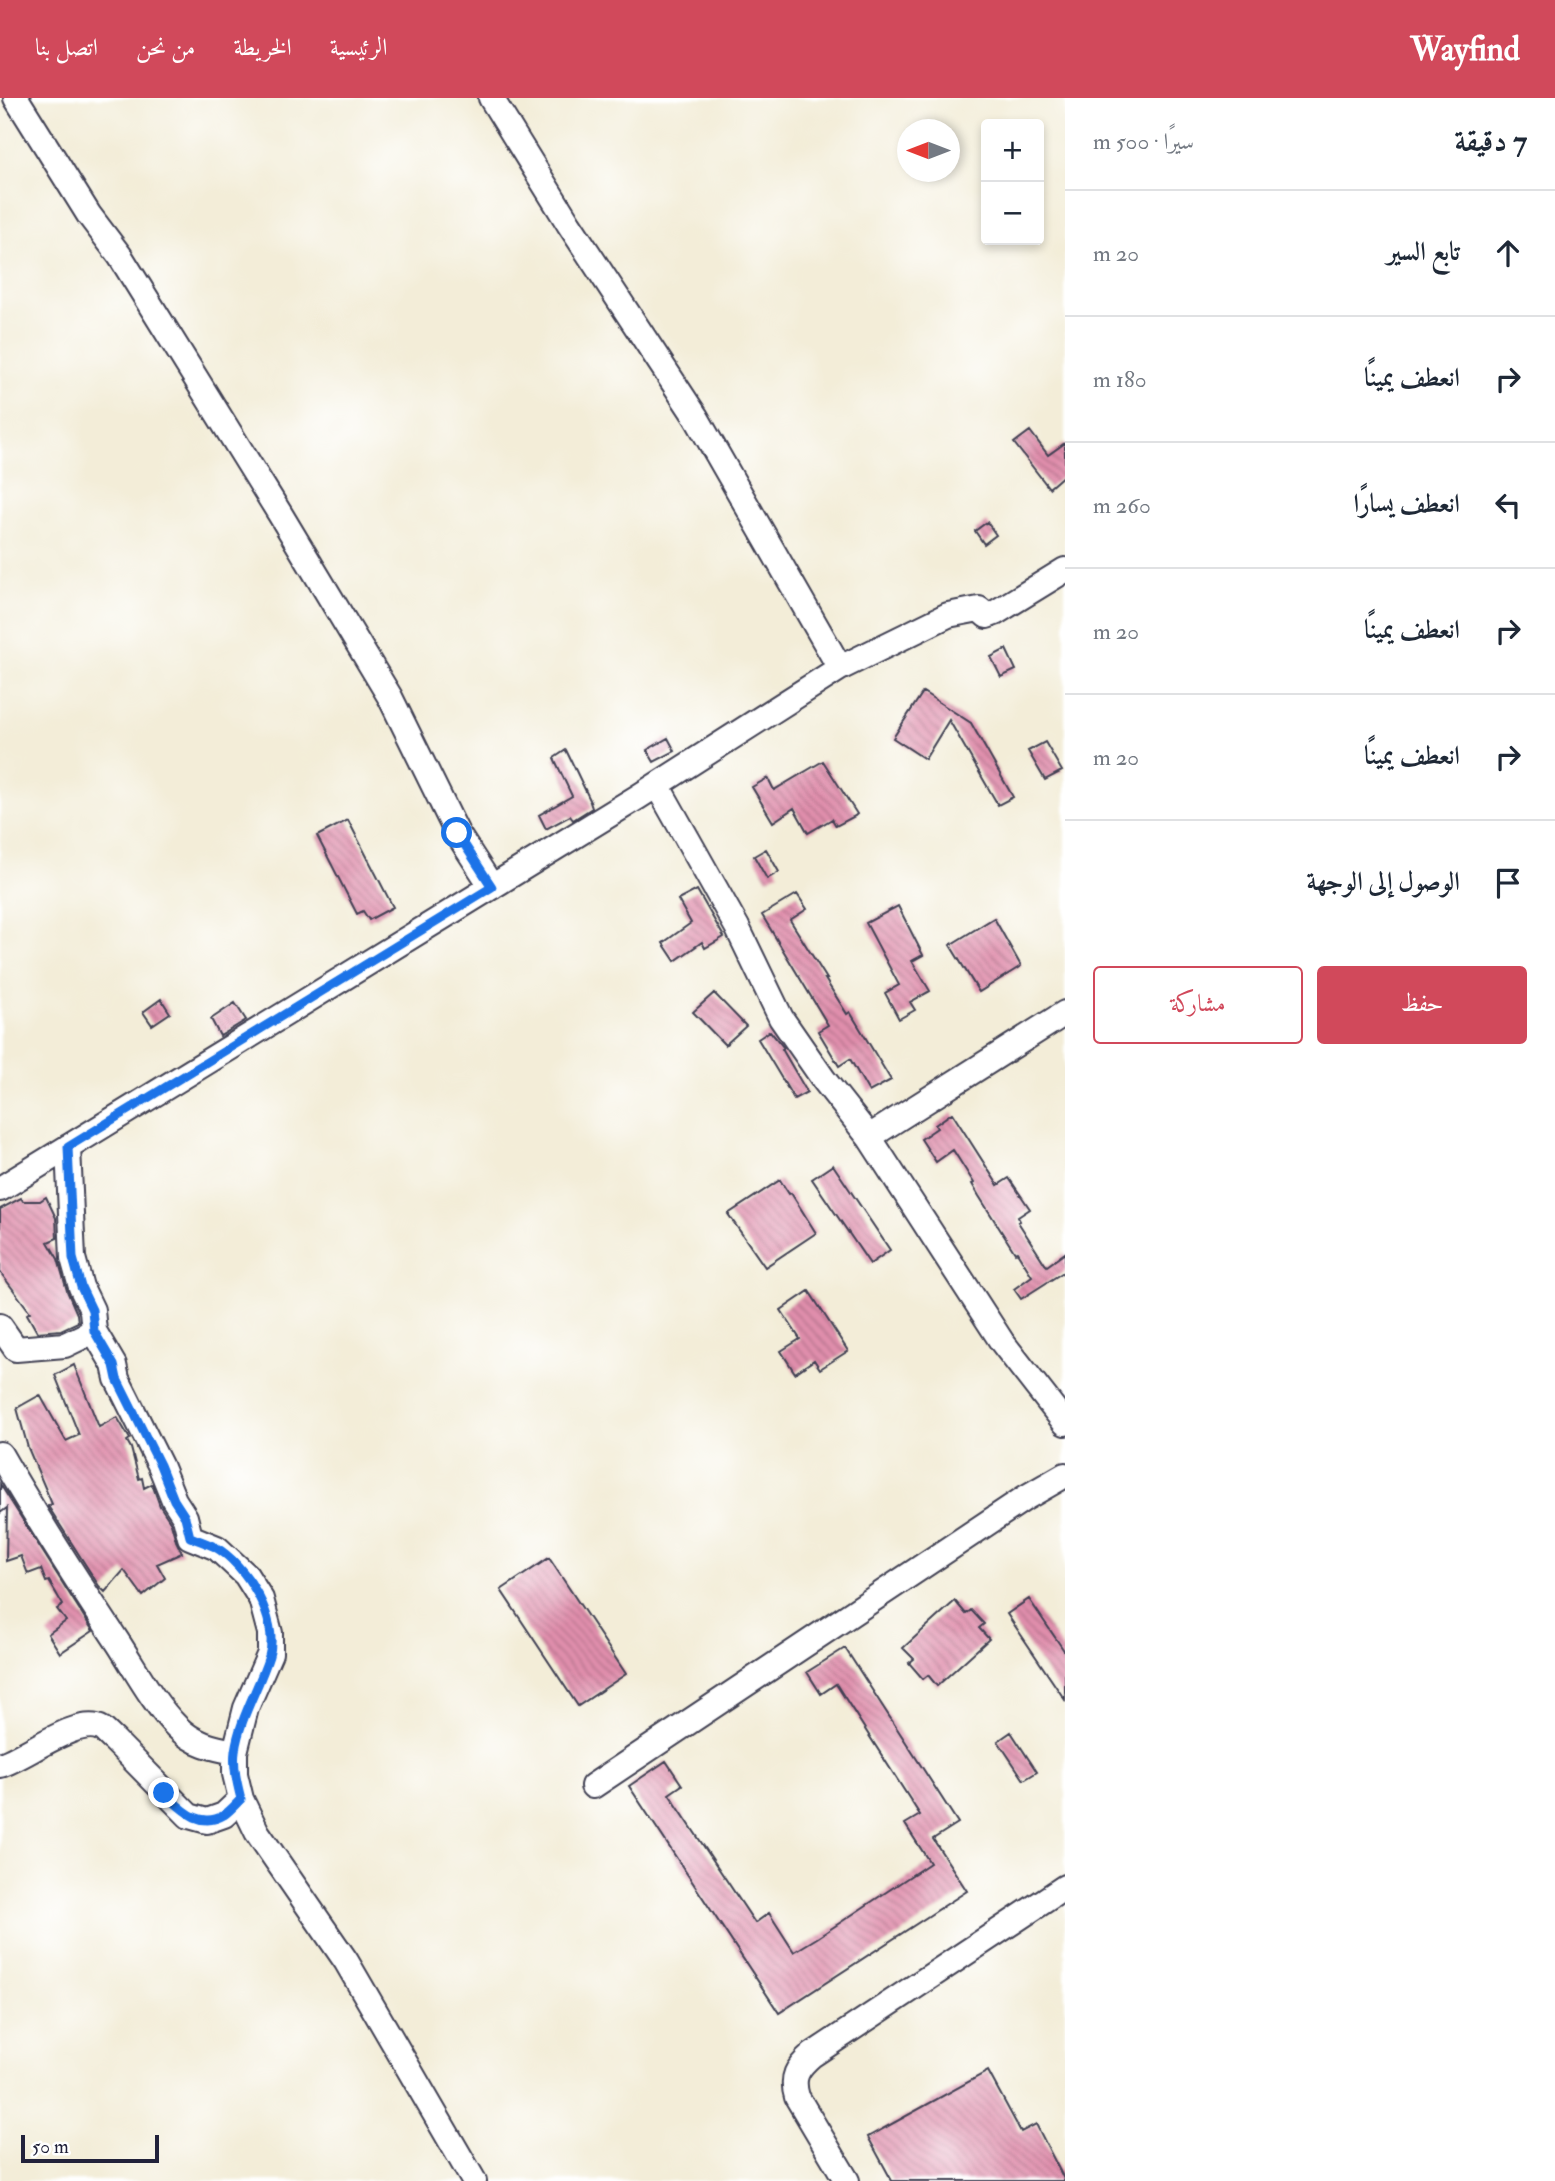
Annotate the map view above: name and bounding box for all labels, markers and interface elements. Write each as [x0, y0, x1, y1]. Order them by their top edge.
text: Wayfind [1410, 29, 1520, 70]
text: اتصل بنا [35, 32, 98, 63]
text: من نحن [136, 32, 195, 63]
text: الخريطة [233, 32, 292, 63]
text: الرئيسية [330, 32, 387, 63]
north arrow [897, 119, 960, 182]
map controls [981, 119, 1044, 245]
button: + [981, 119, 1044, 182]
text: 7 دقيقة [1455, 123, 1527, 160]
text: سيرًا · 500 m [1093, 127, 1194, 156]
button: − [981, 182, 1044, 245]
icon: ahead [1489, 234, 1527, 272]
text: تابع السير [1387, 236, 1460, 268]
text: 20 m [1093, 239, 1139, 268]
icon: right [1489, 360, 1527, 398]
text: انعطف يمينًا [1364, 362, 1460, 394]
text: 180 m [1093, 365, 1147, 394]
icon: left [1489, 486, 1527, 524]
text: انعطف يسارًا [1354, 488, 1460, 520]
text: 260 m [1093, 491, 1151, 520]
icon: right [1489, 612, 1527, 650]
text: انعطف يمينًا [1364, 614, 1460, 646]
text: 20 m [1093, 617, 1139, 646]
icon: right [1489, 738, 1527, 776]
text: انعطف يمينًا [1364, 740, 1460, 772]
text: 20 m [1093, 743, 1139, 772]
route start [441, 817, 472, 848]
icon: arrive [1489, 864, 1527, 902]
text: الوصول إلى الوجهة [1307, 866, 1460, 898]
button: مشاركة [1093, 966, 1303, 1044]
button: حفظ [1317, 966, 1527, 1044]
route end [148, 1777, 179, 1808]
scale bar [21, 2132, 159, 2164]
text: 50 m [32, 2135, 69, 2159]

